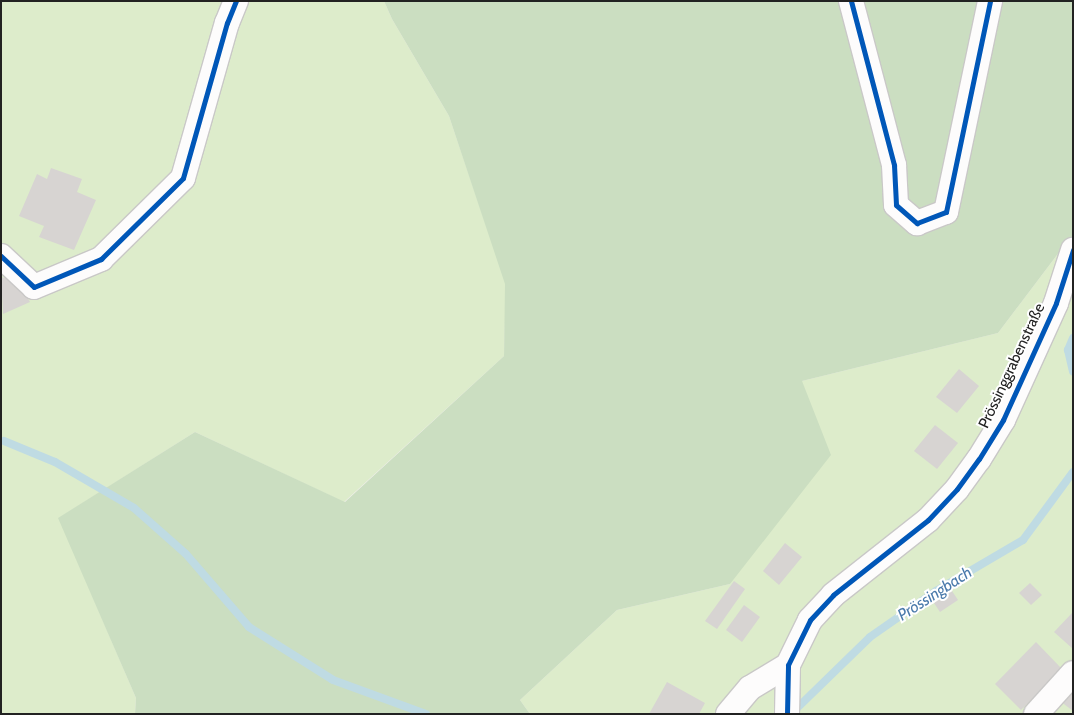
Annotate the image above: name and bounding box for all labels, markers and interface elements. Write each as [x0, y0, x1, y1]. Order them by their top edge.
street label: Prössinggrabenstraße [975, 301, 1049, 431]
water label: Prössingbach [894, 563, 976, 625]

